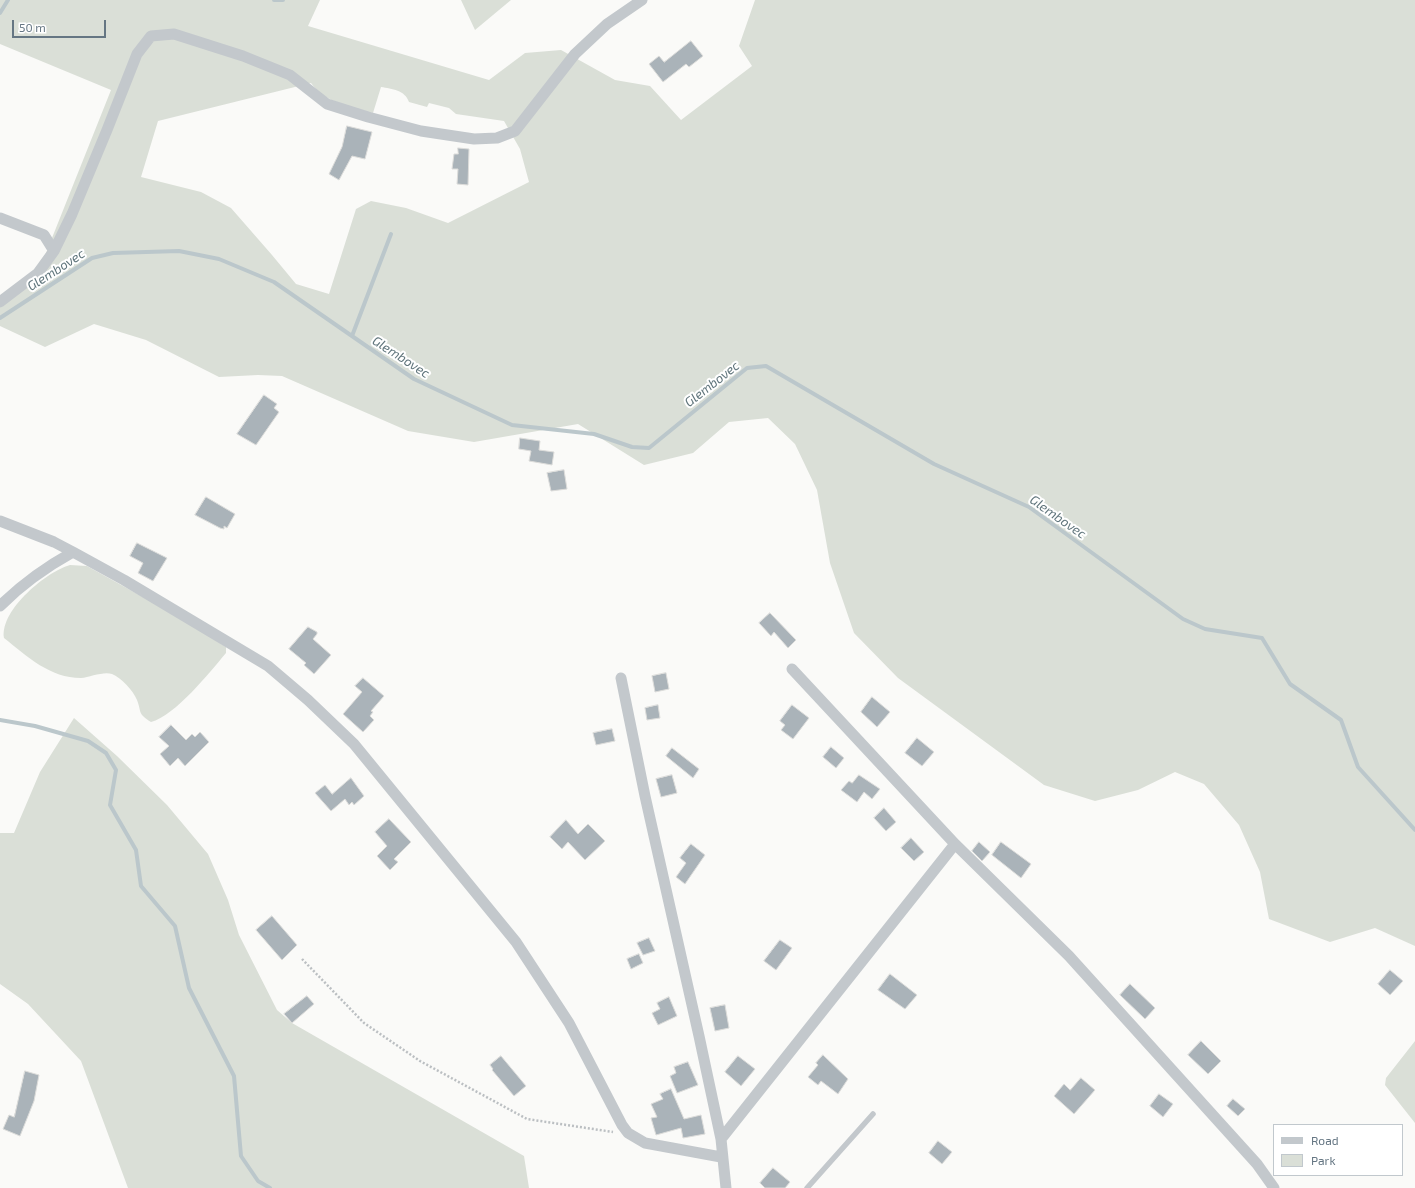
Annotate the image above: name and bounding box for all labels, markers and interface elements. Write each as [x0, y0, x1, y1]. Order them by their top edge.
scale bar [14, 12, 108, 38]
text: 50 m [19, 20, 46, 34]
water label: Glembovec [24, 246, 88, 294]
water label: Glembovec [369, 333, 433, 381]
water label: Glembovec [682, 358, 742, 410]
water label: Glembovec [1027, 492, 1089, 542]
legend [1273, 1124, 1403, 1176]
text: Road [1311, 1133, 1339, 1147]
text: Park [1311, 1153, 1336, 1167]

